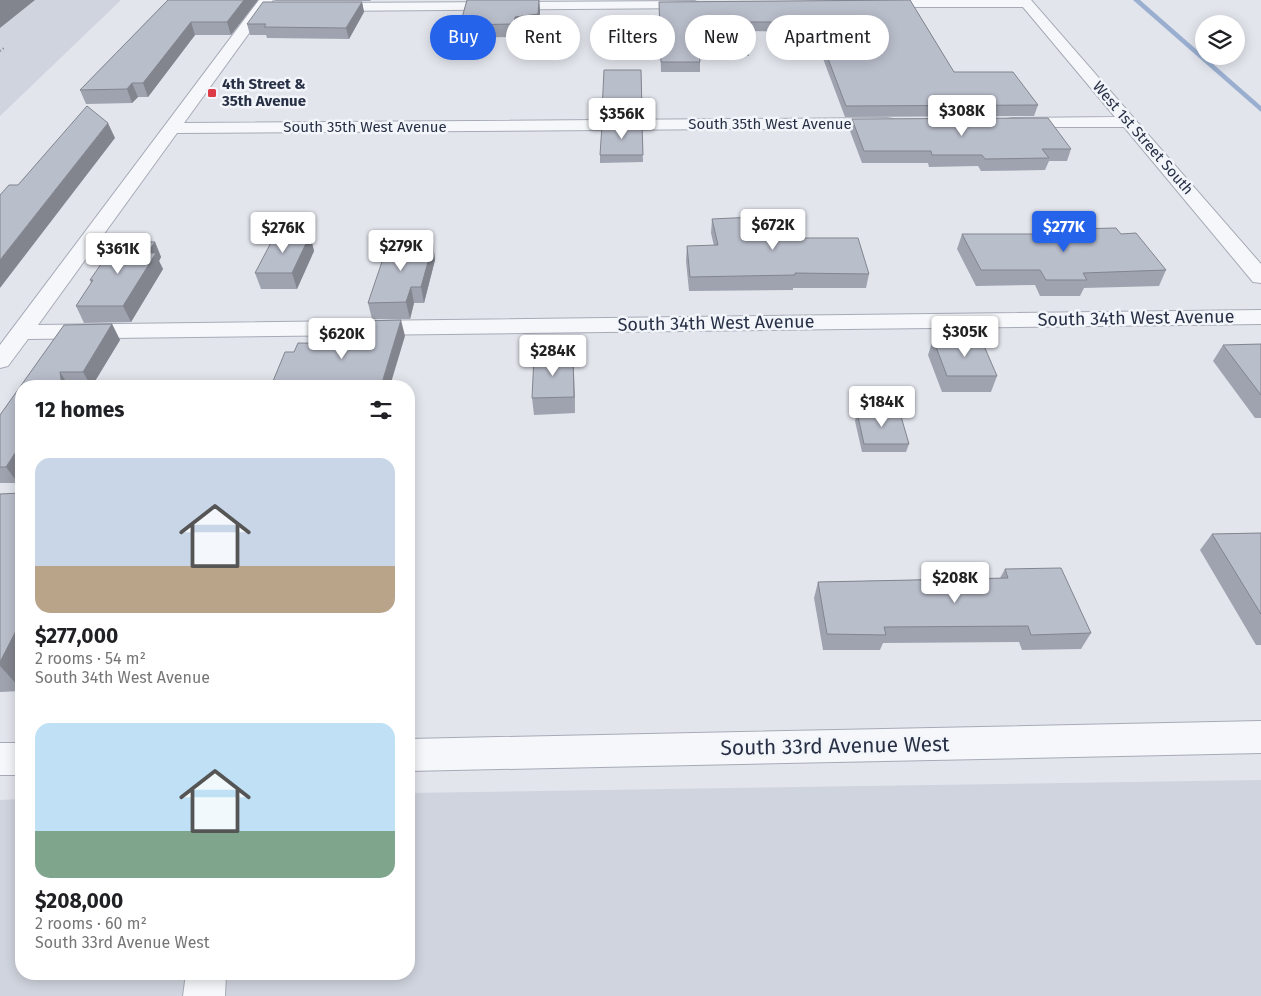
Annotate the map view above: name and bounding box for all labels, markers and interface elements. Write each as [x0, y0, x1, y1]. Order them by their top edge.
chip: Buy [430, 15, 496, 60]
chip: Rent [506, 15, 580, 60]
chip: Filters [590, 15, 675, 60]
chip: New [685, 15, 756, 60]
chip: Apartment [766, 15, 889, 60]
map controls [1195, 15, 1245, 65]
button: layers [1195, 15, 1245, 65]
place label: 4th Street & 35th Avenue [221, 75, 306, 110]
street label: West 1st Street South [1089, 78, 1197, 198]
marker: 4th Street & 35th Avenue [206, 87, 218, 99]
pin: $308K [927, 94, 997, 137]
pin: $356K [587, 98, 657, 140]
text: $308K [939, 101, 985, 120]
text: $356K [600, 104, 644, 123]
street label: South 35th West Avenue [688, 115, 852, 133]
street label: South 35th West Avenue [283, 118, 447, 136]
pin: $672K [738, 208, 808, 251]
pin: $277K [1029, 210, 1099, 253]
pin: $276K [248, 212, 318, 254]
text: $672K [751, 215, 795, 234]
text: $277K [1043, 217, 1085, 236]
text: $276K [261, 218, 305, 237]
pin: $279K [366, 230, 436, 272]
pin: $361K [83, 232, 153, 275]
text: $279K [379, 236, 423, 255]
text: $361K [97, 239, 139, 258]
street label: South 34th West Avenue [1037, 305, 1235, 331]
street label: South 34th West Avenue [617, 310, 815, 336]
pin: $305K [930, 316, 1000, 358]
pin: $620K [307, 318, 377, 360]
text: $305K [942, 322, 988, 341]
text: $620K [319, 324, 365, 343]
pin: $284K [518, 334, 588, 377]
text: $284K [530, 341, 576, 360]
pin: $184K [847, 386, 917, 428]
text: $184K [860, 392, 904, 411]
icon: filters [367, 396, 395, 424]
text: 12 homes [35, 397, 124, 423]
icon: home [170, 491, 260, 581]
pin: $208K [920, 562, 990, 604]
text: $208K [932, 568, 978, 587]
text: $277,000 [35, 623, 118, 649]
text: 2 rooms · 54 m² [35, 649, 146, 668]
text: South 34th West Avenue [35, 668, 210, 687]
street label: South 33rd Avenue West [720, 731, 950, 761]
icon: home [170, 756, 260, 846]
text: $208,000 [35, 888, 123, 914]
text: 2 rooms · 60 m² [35, 914, 147, 933]
text: South 33rd Avenue West [35, 933, 210, 952]

